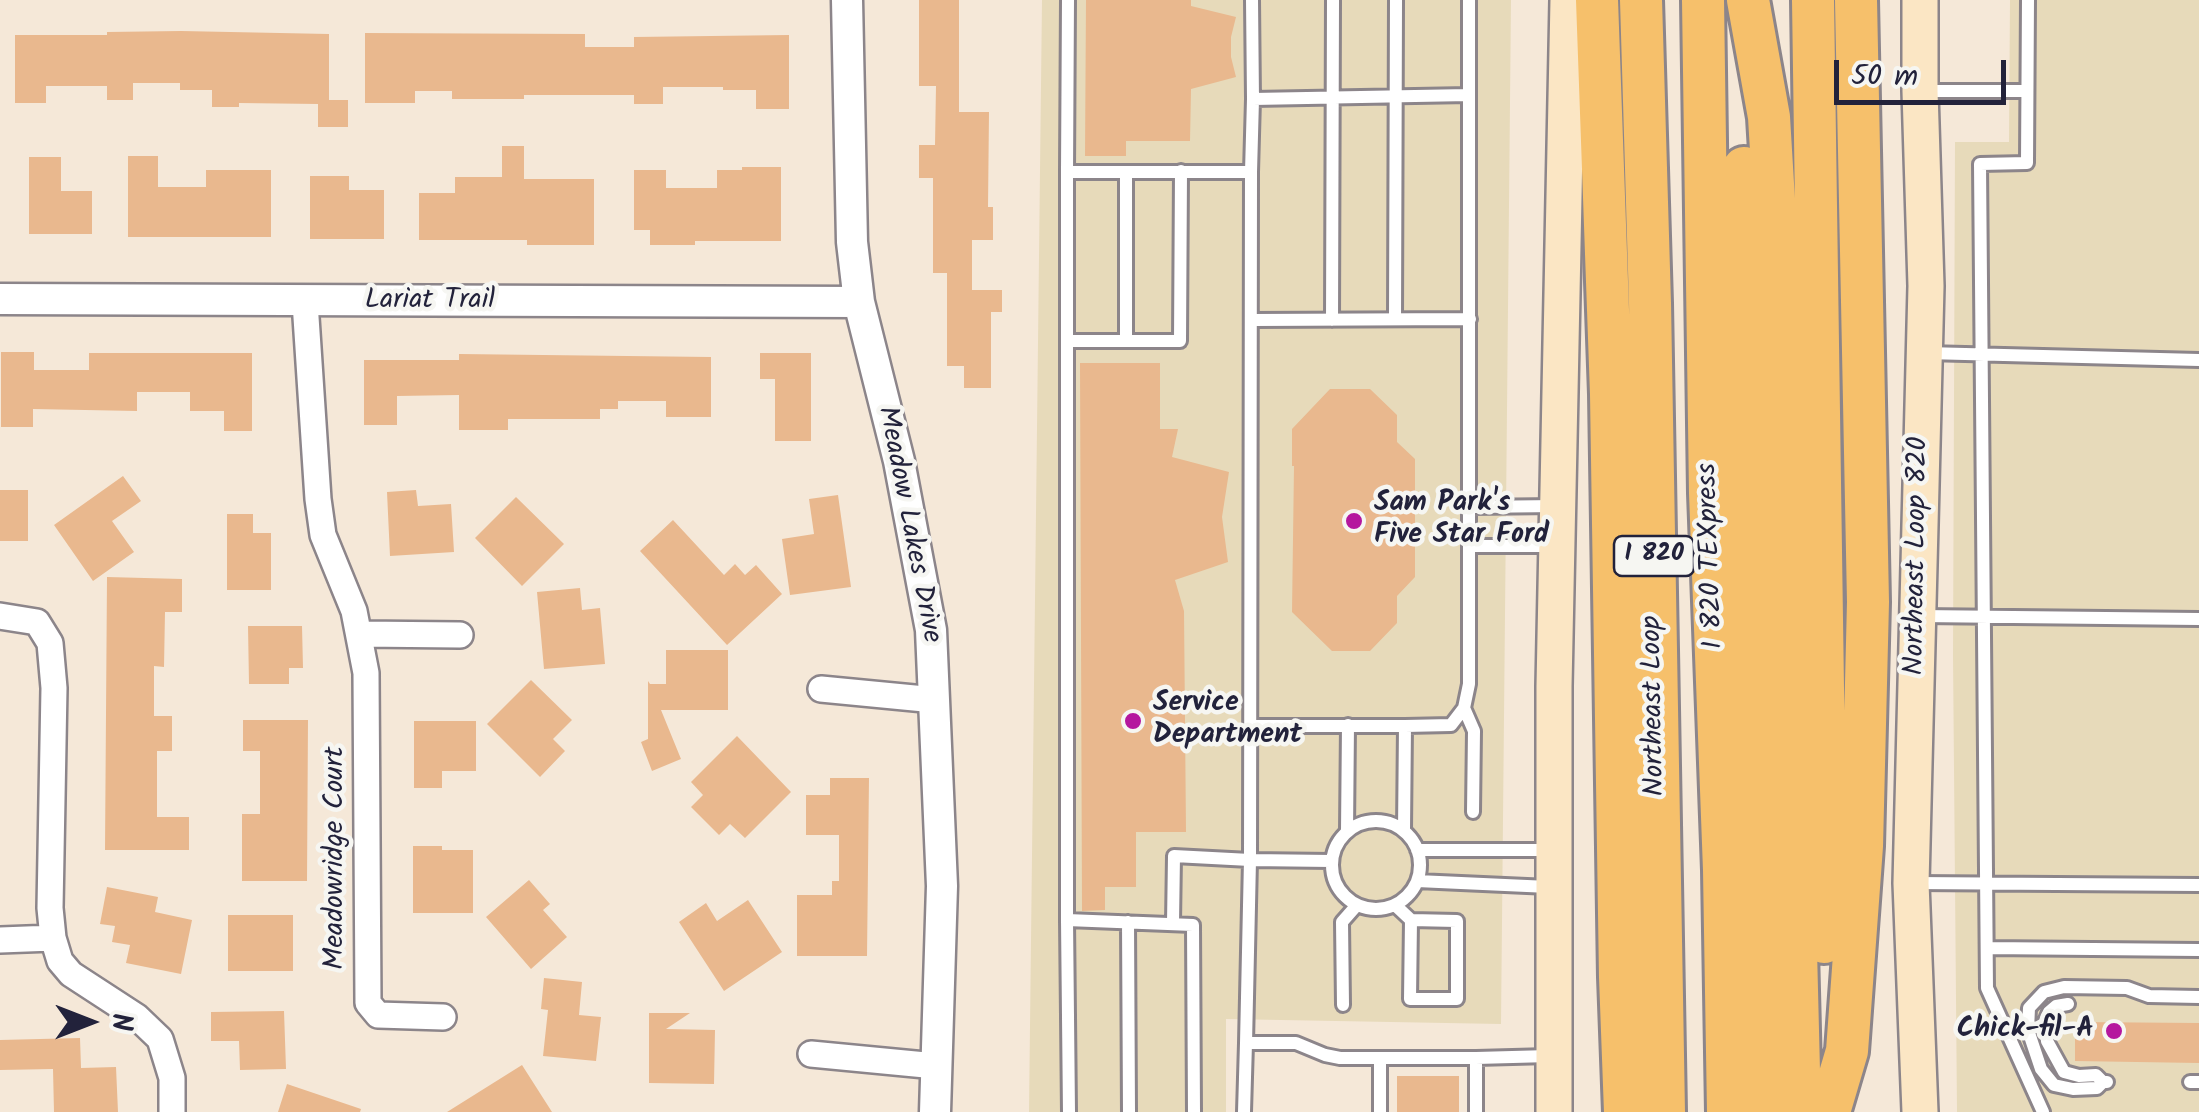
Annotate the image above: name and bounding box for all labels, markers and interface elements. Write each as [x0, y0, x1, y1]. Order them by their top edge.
scale bar [1839, 40, 2012, 102]
text: 50 m [1851, 53, 1918, 101]
street label: Lariat Trail [365, 285, 495, 319]
street label: Meadow Lakes Drive [868, 404, 946, 646]
street label: Northeast Loop 820 [1900, 436, 1938, 676]
street label: I 820 TEXpress [1693, 462, 1733, 650]
place label: Sam Park's Five Star Ford [1374, 488, 1549, 554]
marker: Sam Park's Five Star Ford [1343, 510, 1365, 532]
road number: I 820 [1614, 536, 1694, 576]
street label: Northeast Loop [1638, 615, 1674, 797]
place label: Service Department [1153, 688, 1302, 754]
marker: Service Department [1122, 710, 1144, 732]
street label: Meadowridge Court [320, 746, 354, 970]
north arrow [40, 972, 140, 1072]
text: N [98, 1013, 143, 1031]
place label: Chick-fil-A [1957, 1014, 2094, 1048]
marker: Chick-fil-A [2103, 1020, 2125, 1042]

